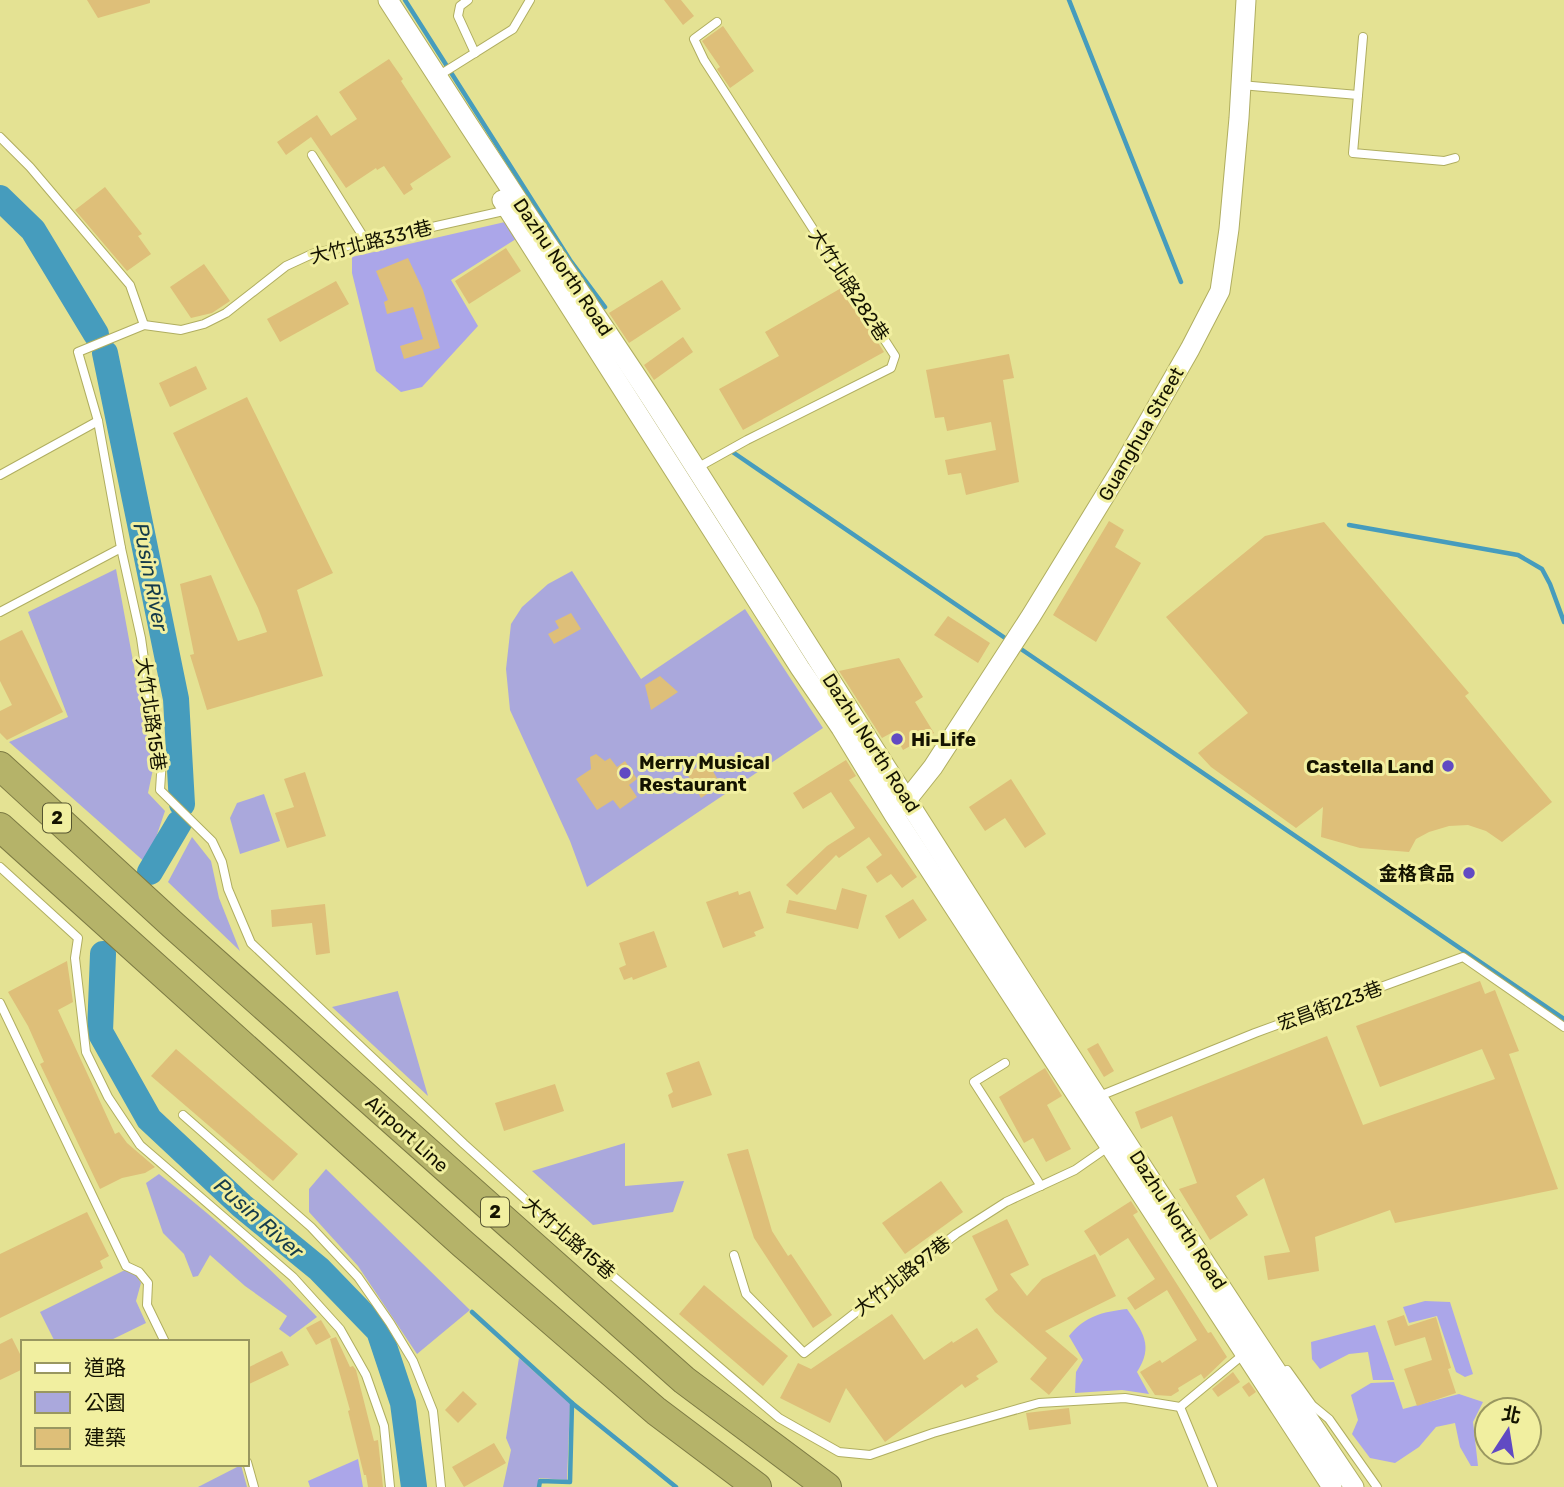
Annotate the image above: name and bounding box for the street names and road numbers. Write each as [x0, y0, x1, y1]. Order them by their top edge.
street label: Dazhu North Road [508, 194, 618, 340]
street label: 大竹北路331巷 [307, 216, 435, 268]
street label: 大竹北路282巷 [804, 224, 894, 346]
street label: Guanghua Street [1093, 362, 1189, 505]
street label: 大竹北路15巷 [132, 656, 170, 772]
street label: Dazhu North Road [818, 669, 924, 817]
road number: 2 [43, 804, 71, 832]
street label: 宏昌街223巷 [1275, 976, 1385, 1036]
street label: Airport Line [361, 1091, 453, 1177]
street label: Dazhu North Road [1125, 1146, 1231, 1294]
street label: 大竹北路15巷 [518, 1192, 620, 1284]
road number: 2 [481, 1198, 509, 1226]
street label: 大竹北路97巷 [849, 1231, 955, 1321]

